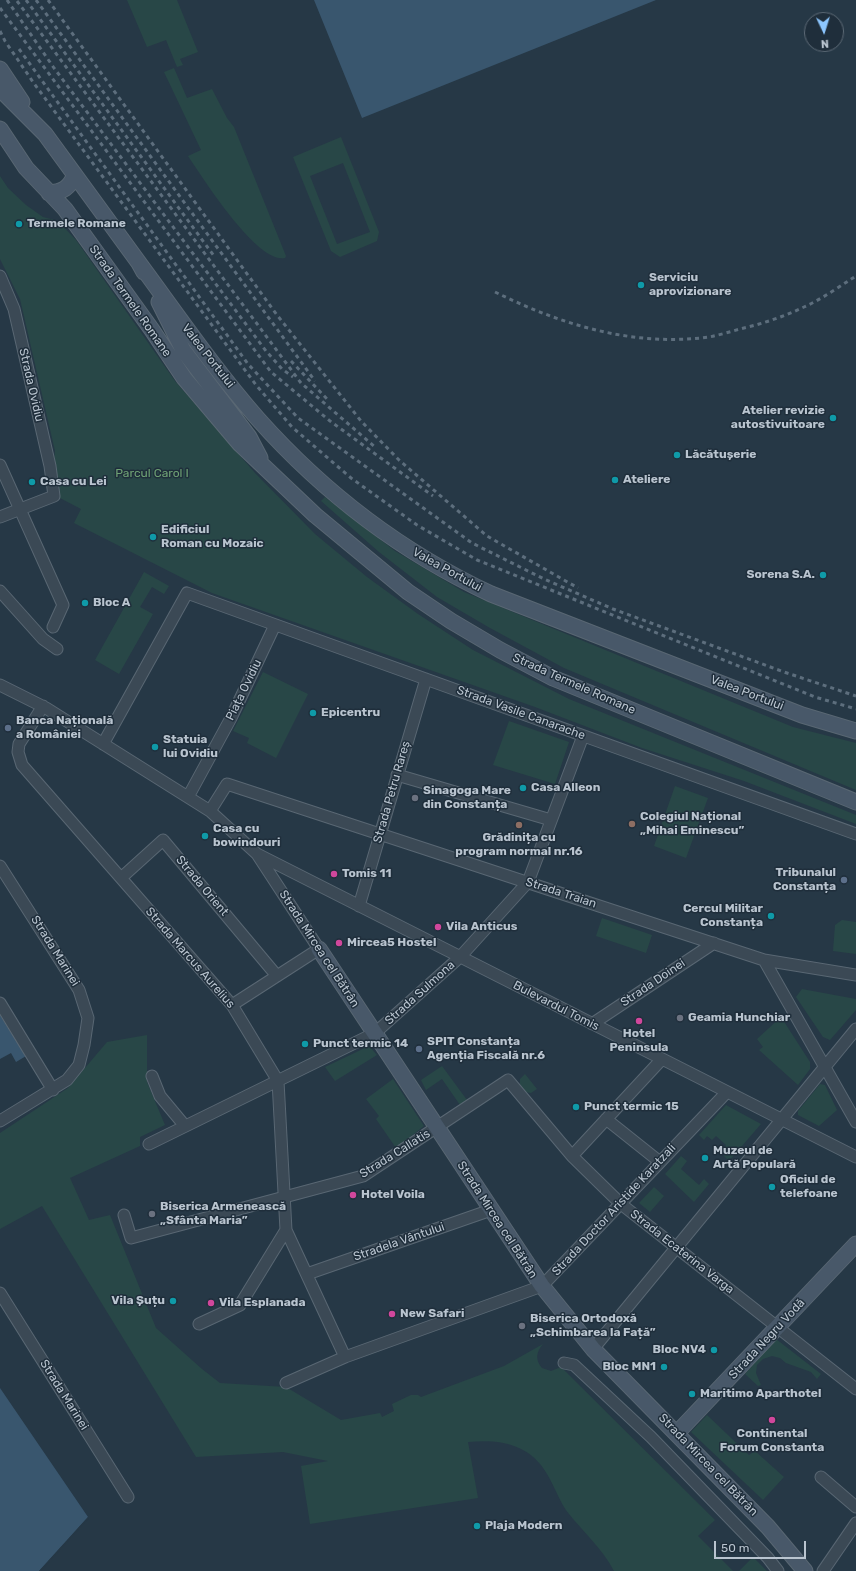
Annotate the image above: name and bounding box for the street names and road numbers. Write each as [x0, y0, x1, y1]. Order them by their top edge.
street label: Strada Termele Romane [86, 242, 174, 360]
street label: Valea Portului [179, 321, 237, 391]
street label: Strada Ovidiu [16, 347, 46, 423]
street label: Valea Portului [410, 545, 484, 595]
street label: Strada Termele Romane [510, 650, 638, 718]
street label: Piața Ovidiu [223, 657, 265, 723]
street label: Valea Portului [708, 672, 786, 714]
street label: Strada Vasile Canarache [455, 683, 587, 743]
street label: Strada Petru Rareș [371, 739, 413, 845]
street label: Strada Orient [173, 853, 231, 919]
street label: Strada Traian [524, 875, 598, 911]
street label: Strada Mircea cel Bătrân [276, 888, 362, 1010]
street label: Strada Marcus Aurelius [142, 905, 238, 1011]
street label: Strada Marinei [28, 913, 82, 989]
street label: Strada Doinei [618, 956, 688, 1010]
street label: Strada Sulmona [382, 958, 458, 1028]
street label: Bulevardul Tomis [511, 978, 601, 1034]
street label: Strada Callatis [357, 1127, 433, 1181]
street label: Strada Doctor Aristide Karatzali [549, 1141, 679, 1279]
street label: Strada Mircea cel Bătrân [454, 1159, 540, 1281]
street label: Strada Ecaterina Varga [627, 1207, 737, 1297]
street label: Stradela Vântului [351, 1220, 447, 1264]
street label: Strada Negru Vodă [726, 1296, 808, 1382]
street label: Strada Marinei [37, 1357, 91, 1433]
street label: Strada Mircea cel Bătrân [655, 1411, 761, 1519]

